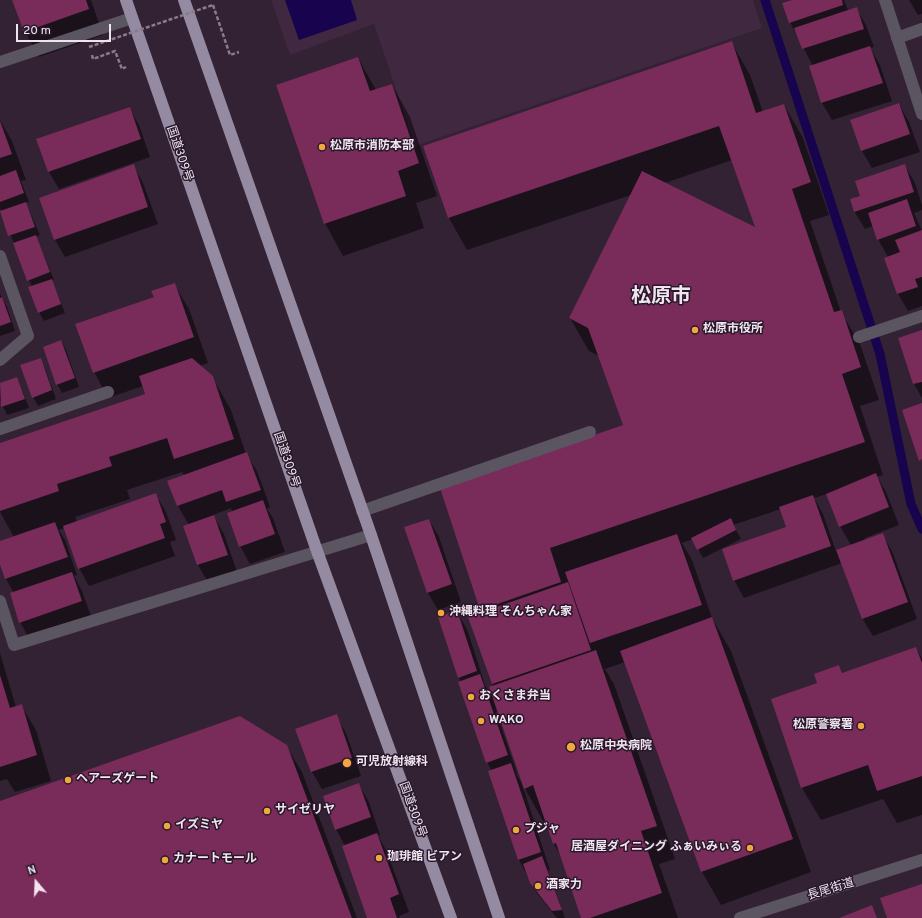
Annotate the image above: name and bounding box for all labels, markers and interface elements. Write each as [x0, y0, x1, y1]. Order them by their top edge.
scale bar [18, 16, 113, 42]
text: 20 m [23, 23, 51, 39]
street label: 国道309号 [163, 124, 195, 184]
place label: 松原市消防本部 [330, 140, 414, 154]
marker: 松原市消防本部 [317, 142, 327, 152]
district label: 松原市 [631, 286, 691, 310]
place label: 松原市役所 [703, 323, 763, 337]
marker: 松原市役所 [690, 325, 700, 335]
street label: 国道309号 [270, 430, 302, 490]
place label: 沖縄料理 そんちゃん家 [449, 606, 572, 620]
marker: 沖縄料理 そんちゃん家 [436, 608, 446, 618]
place label: おくさま弁当 [479, 690, 551, 704]
marker: おくさま弁当 [466, 692, 476, 702]
place label: WAKO [489, 714, 524, 728]
marker: WAKO [476, 716, 486, 726]
place label: 松原警察署 [793, 719, 853, 733]
marker: 松原警察署 [856, 721, 866, 731]
place label: 松原中央病院 [580, 740, 652, 754]
marker: 松原中央病院 [565, 741, 577, 753]
place label: 可児放射線科 [356, 756, 428, 770]
marker: 可児放射線科 [341, 757, 353, 769]
place label: ヘアーズゲート [76, 773, 159, 787]
marker: ヘアーズゲート [63, 775, 73, 785]
street label: 国道309号 [395, 780, 429, 840]
place label: サイゼリヤ [275, 804, 335, 818]
marker: サイゼリヤ [262, 806, 272, 816]
place label: イズミヤ [175, 819, 223, 833]
marker: イズミヤ [162, 821, 172, 831]
place label: プジャ [524, 823, 560, 837]
marker: プジャ [511, 825, 521, 835]
place label: 居酒屋ダイニング ふぁいみぃる [571, 841, 742, 855]
marker: 居酒屋ダイニング ふぁいみぃる [745, 843, 755, 853]
place label: 珈琲館 ビアン [387, 851, 462, 865]
place label: カナートモール [173, 853, 257, 867]
marker: 珈琲館 ビアン [374, 853, 384, 863]
marker: カナートモール [160, 855, 170, 865]
north arrow [16, 862, 56, 902]
text: N [26, 863, 38, 879]
street label: 長尾街道 [806, 876, 856, 904]
place label: 酒家力 [546, 879, 582, 893]
marker: 酒家力 [533, 881, 543, 891]

